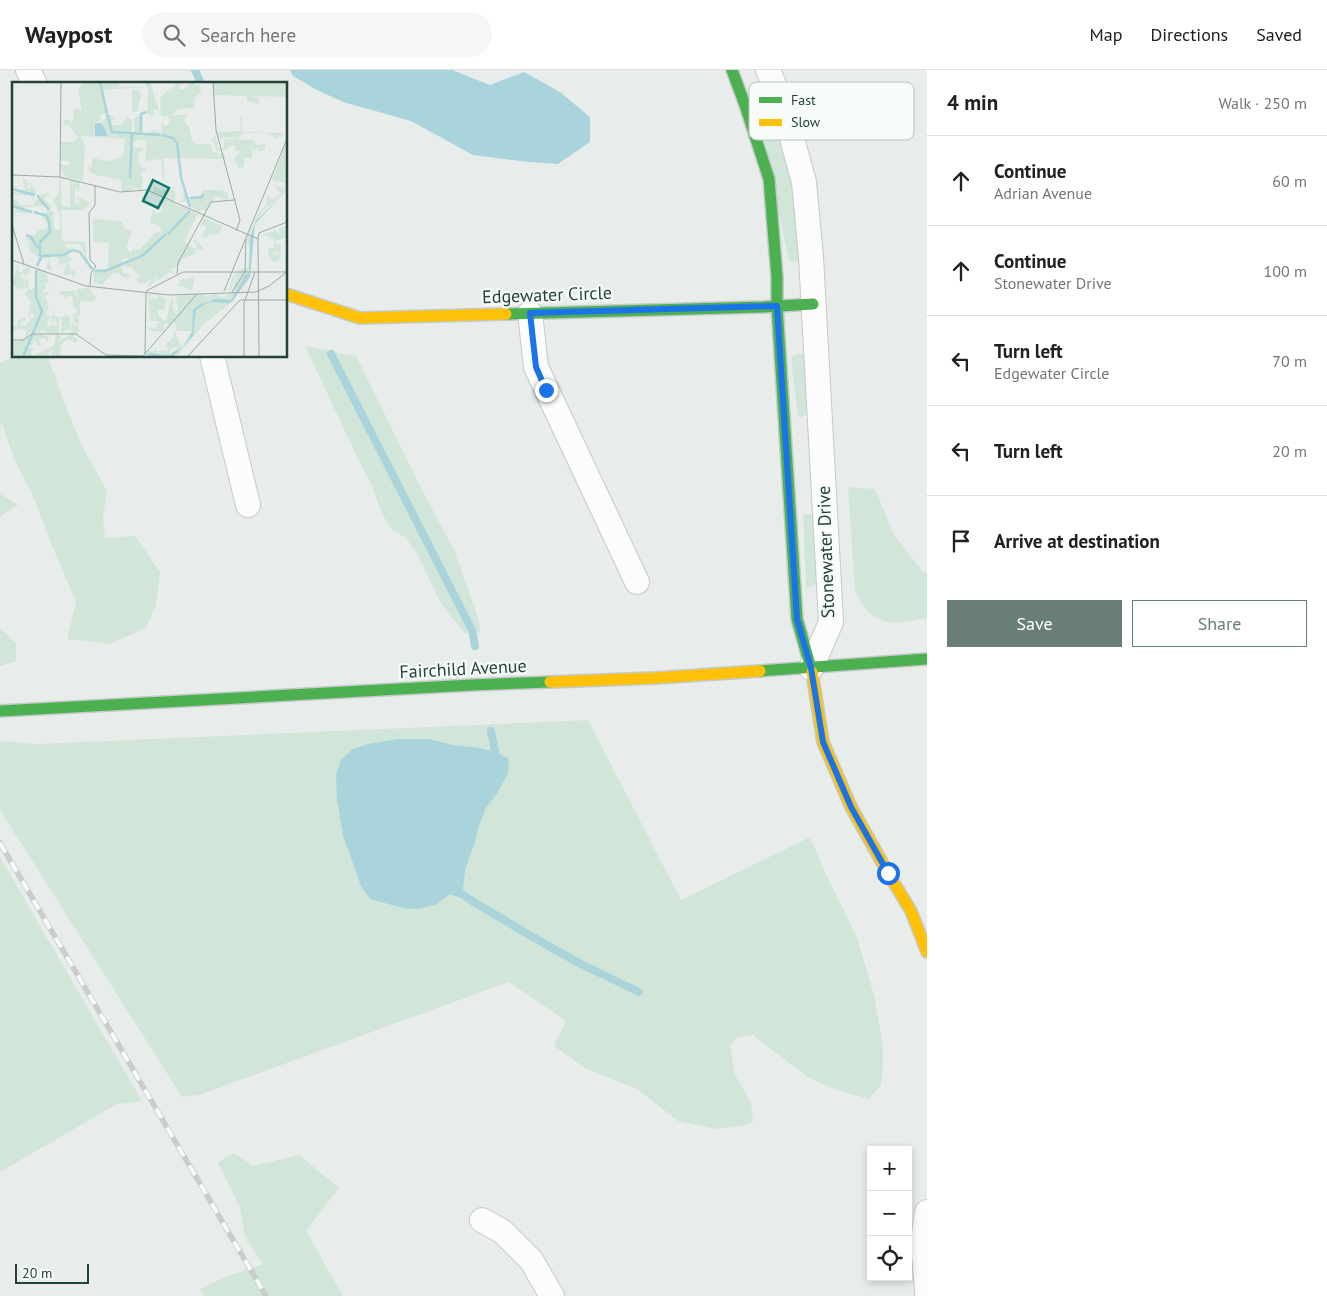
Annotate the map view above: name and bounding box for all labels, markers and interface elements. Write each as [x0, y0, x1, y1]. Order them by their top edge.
search box [142, 12, 492, 57]
text: Waypost [25, 19, 112, 50]
icon: search [160, 21, 188, 49]
text: Search here [200, 23, 296, 47]
text: Map [1090, 23, 1122, 46]
text: Directions [1150, 23, 1228, 46]
text: Saved [1256, 23, 1302, 46]
inset map [12, 82, 288, 358]
legend [749, 82, 914, 140]
text: 4 min [947, 89, 998, 116]
text: Fast [791, 91, 816, 109]
text: Walk · 250 m [1218, 93, 1307, 113]
text: Slow [791, 113, 821, 131]
text: Continue [994, 159, 1066, 183]
icon: ahead [947, 167, 975, 195]
text: 60 m [1272, 171, 1307, 191]
text: Adrian Avenue [994, 183, 1092, 203]
text: Continue [994, 249, 1066, 273]
icon: ahead [947, 257, 975, 285]
text: 100 m [1264, 261, 1307, 281]
text: Stonewater Drive [994, 273, 1112, 293]
street label: Edgewater Circle [482, 281, 612, 308]
text: Turn left [994, 339, 1063, 363]
icon: left [947, 347, 975, 375]
text: 70 m [1272, 351, 1307, 371]
text: Edgewater Circle [994, 363, 1109, 383]
route end [535, 379, 558, 402]
icon: left [947, 437, 975, 465]
text: Turn left [994, 439, 1063, 463]
text: 20 m [1272, 441, 1307, 461]
street label: Stonewater Drive [812, 485, 839, 619]
icon: arrive [947, 527, 975, 555]
text: Arrive at destination [994, 529, 1160, 553]
button: Save [947, 600, 1122, 647]
button: Share [1132, 600, 1307, 647]
street label: Fairchild Avenue [399, 654, 527, 683]
route start [877, 862, 900, 885]
map controls [867, 1146, 912, 1281]
button: + [867, 1146, 912, 1191]
button: − [867, 1191, 912, 1236]
button: locate [867, 1236, 912, 1281]
scale bar [15, 1261, 89, 1284]
text: 20 m [22, 1264, 52, 1282]

